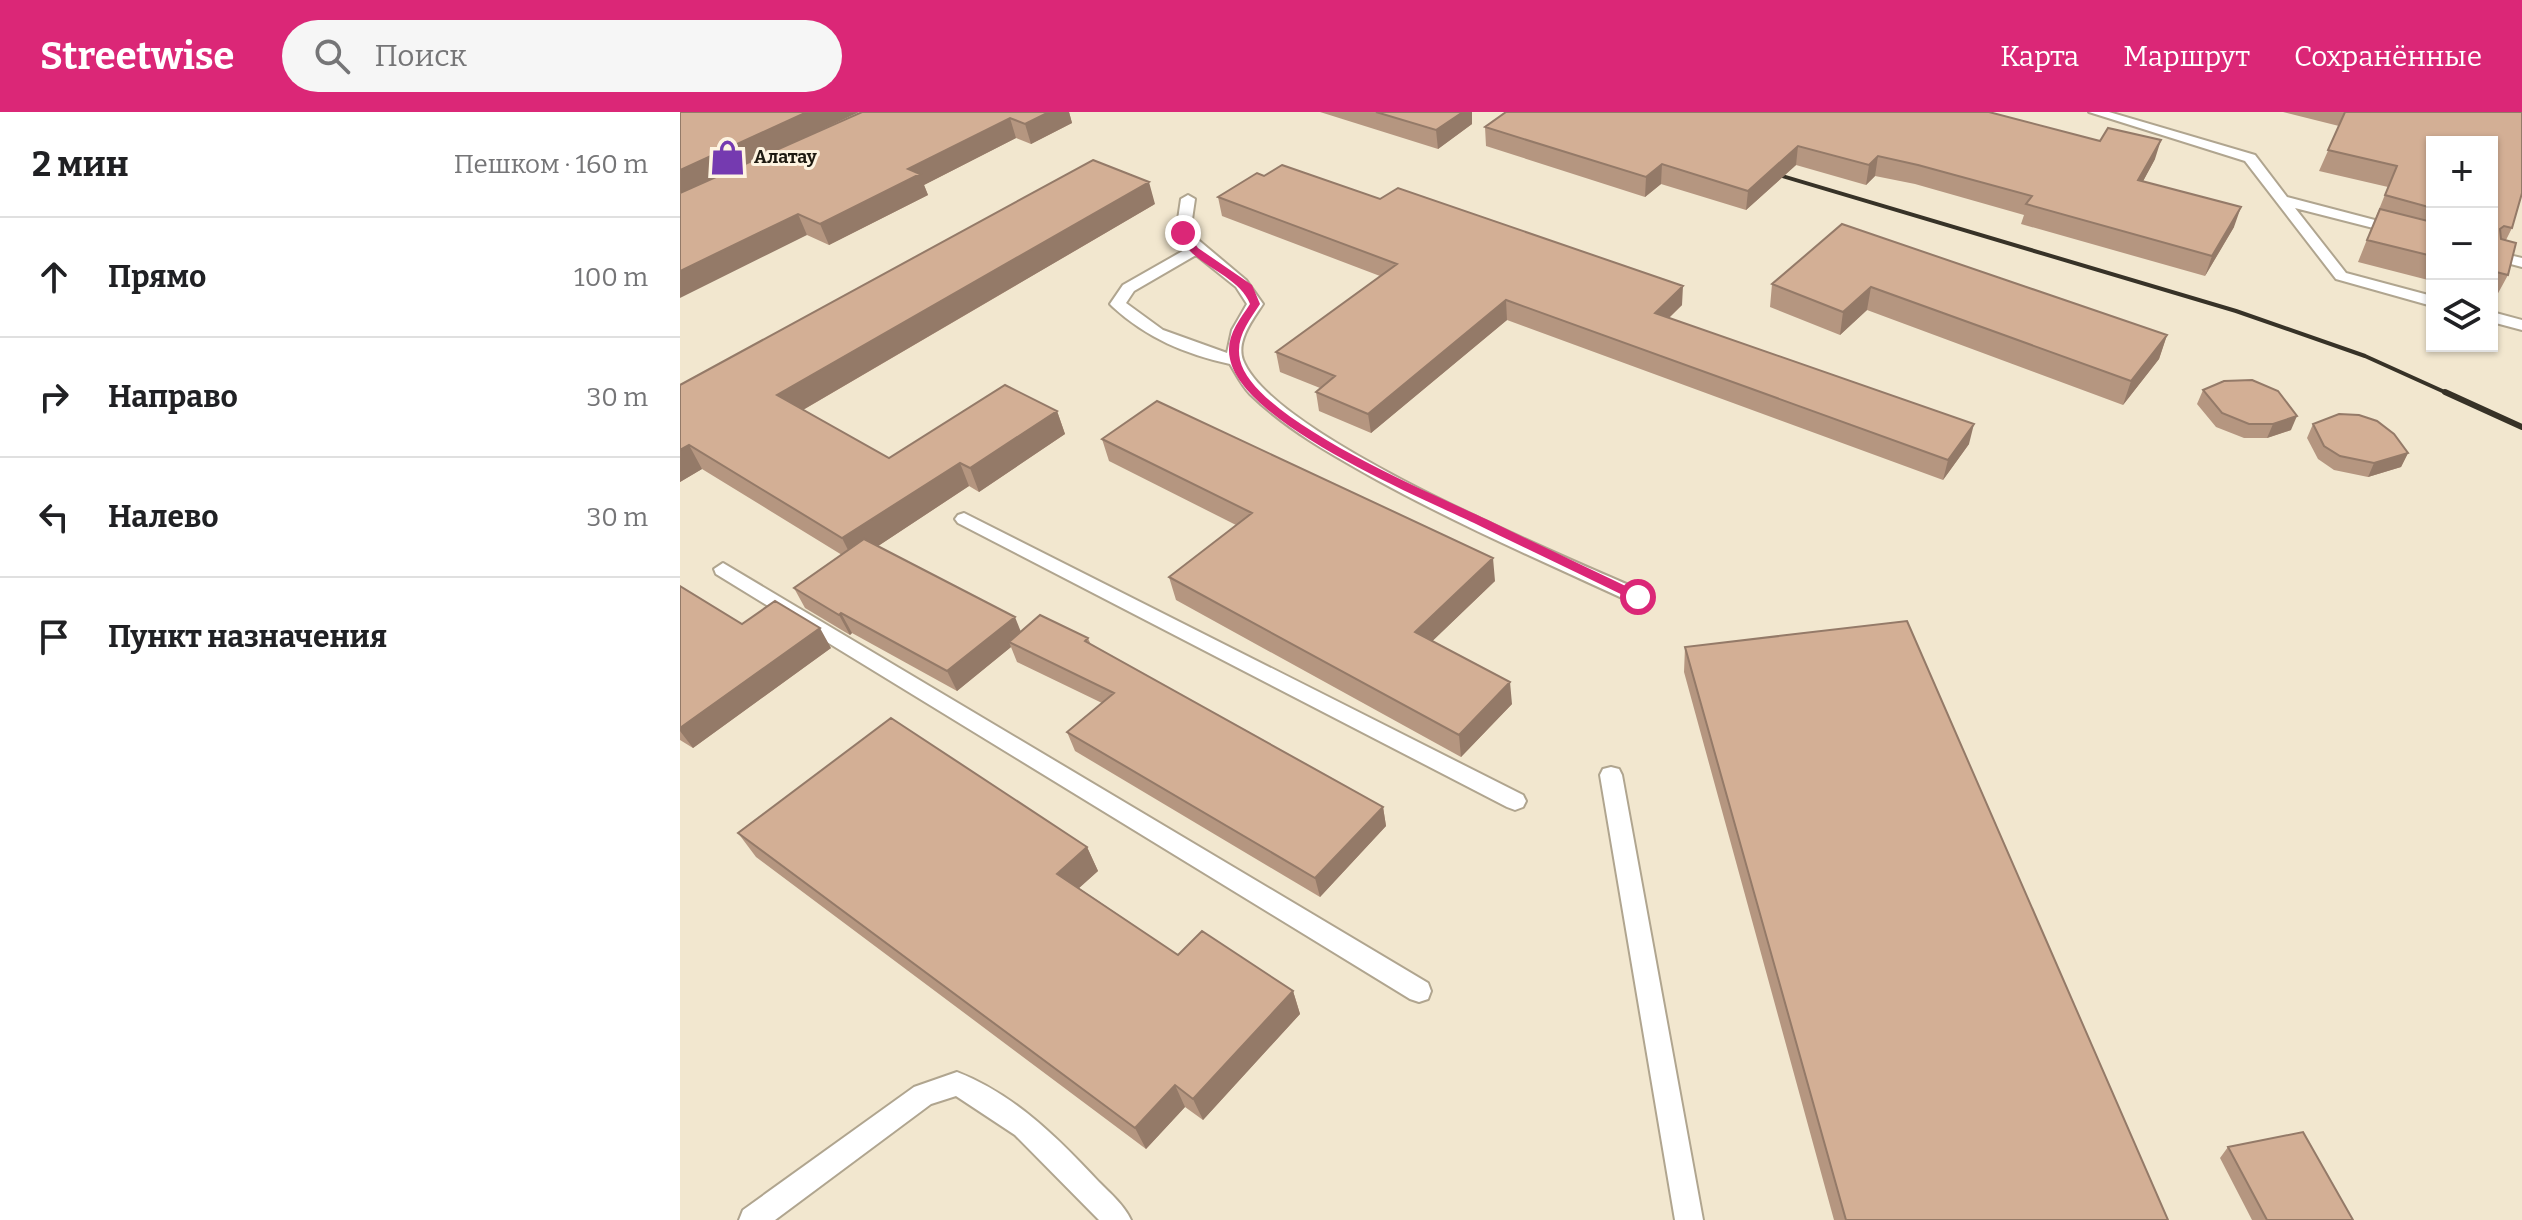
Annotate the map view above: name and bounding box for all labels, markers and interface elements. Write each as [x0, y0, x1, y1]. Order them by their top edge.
search box [282, 20, 842, 92]
text: Streetwise [40, 33, 234, 79]
icon: search [310, 34, 354, 78]
text: Поиск [374, 38, 467, 74]
text: Карта [2000, 40, 2079, 73]
text: Маршрут [2123, 40, 2250, 73]
text: Сохранённые [2294, 40, 2482, 73]
map controls [2426, 136, 2498, 352]
button: + [2426, 136, 2498, 208]
shop icon: Алатау [709, 138, 747, 176]
text: 2 мин [32, 144, 129, 185]
place label: Алатау [754, 146, 818, 168]
text: Пешком · 160 m [454, 149, 648, 180]
button: − [2426, 208, 2498, 280]
route end [1165, 215, 1201, 251]
icon: ahead [32, 255, 76, 299]
text: Прямо [108, 259, 206, 295]
text: 100 m [574, 262, 648, 293]
button: layers [2426, 280, 2498, 352]
icon: right [32, 375, 76, 419]
text: Направо [108, 379, 238, 415]
text: 30 m [587, 382, 648, 413]
icon: left [32, 495, 76, 539]
text: Налево [108, 499, 219, 535]
text: 30 m [587, 502, 648, 533]
route start [1620, 579, 1656, 615]
icon: arrive [32, 615, 76, 659]
text: Пункт назначения [108, 619, 387, 655]

